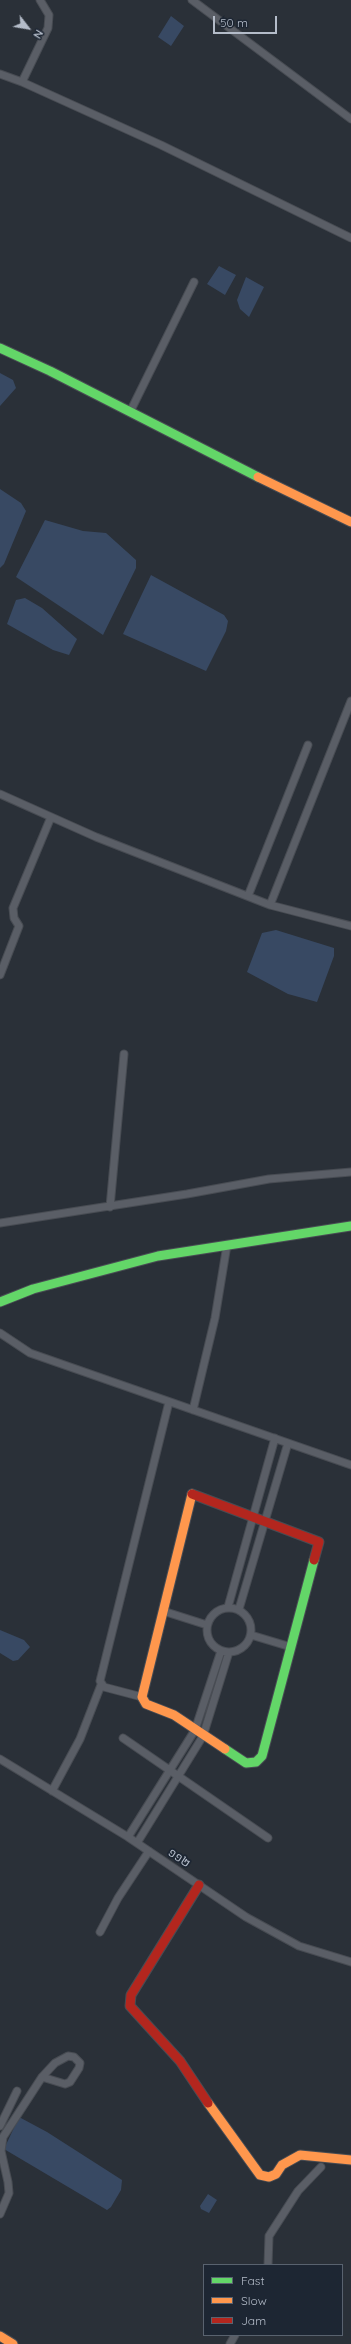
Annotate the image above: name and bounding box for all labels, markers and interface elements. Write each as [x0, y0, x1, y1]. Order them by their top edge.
north arrow [8, 8, 48, 48]
scale bar [215, 8, 279, 34]
text: 50 m [220, 15, 248, 30]
text: N [30, 27, 46, 41]
street label: ១១២ [165, 1845, 193, 1871]
legend [203, 2264, 343, 2336]
text: Fast [241, 2273, 265, 2288]
text: Slow [241, 2293, 267, 2308]
text: Jam [241, 2313, 266, 2328]

